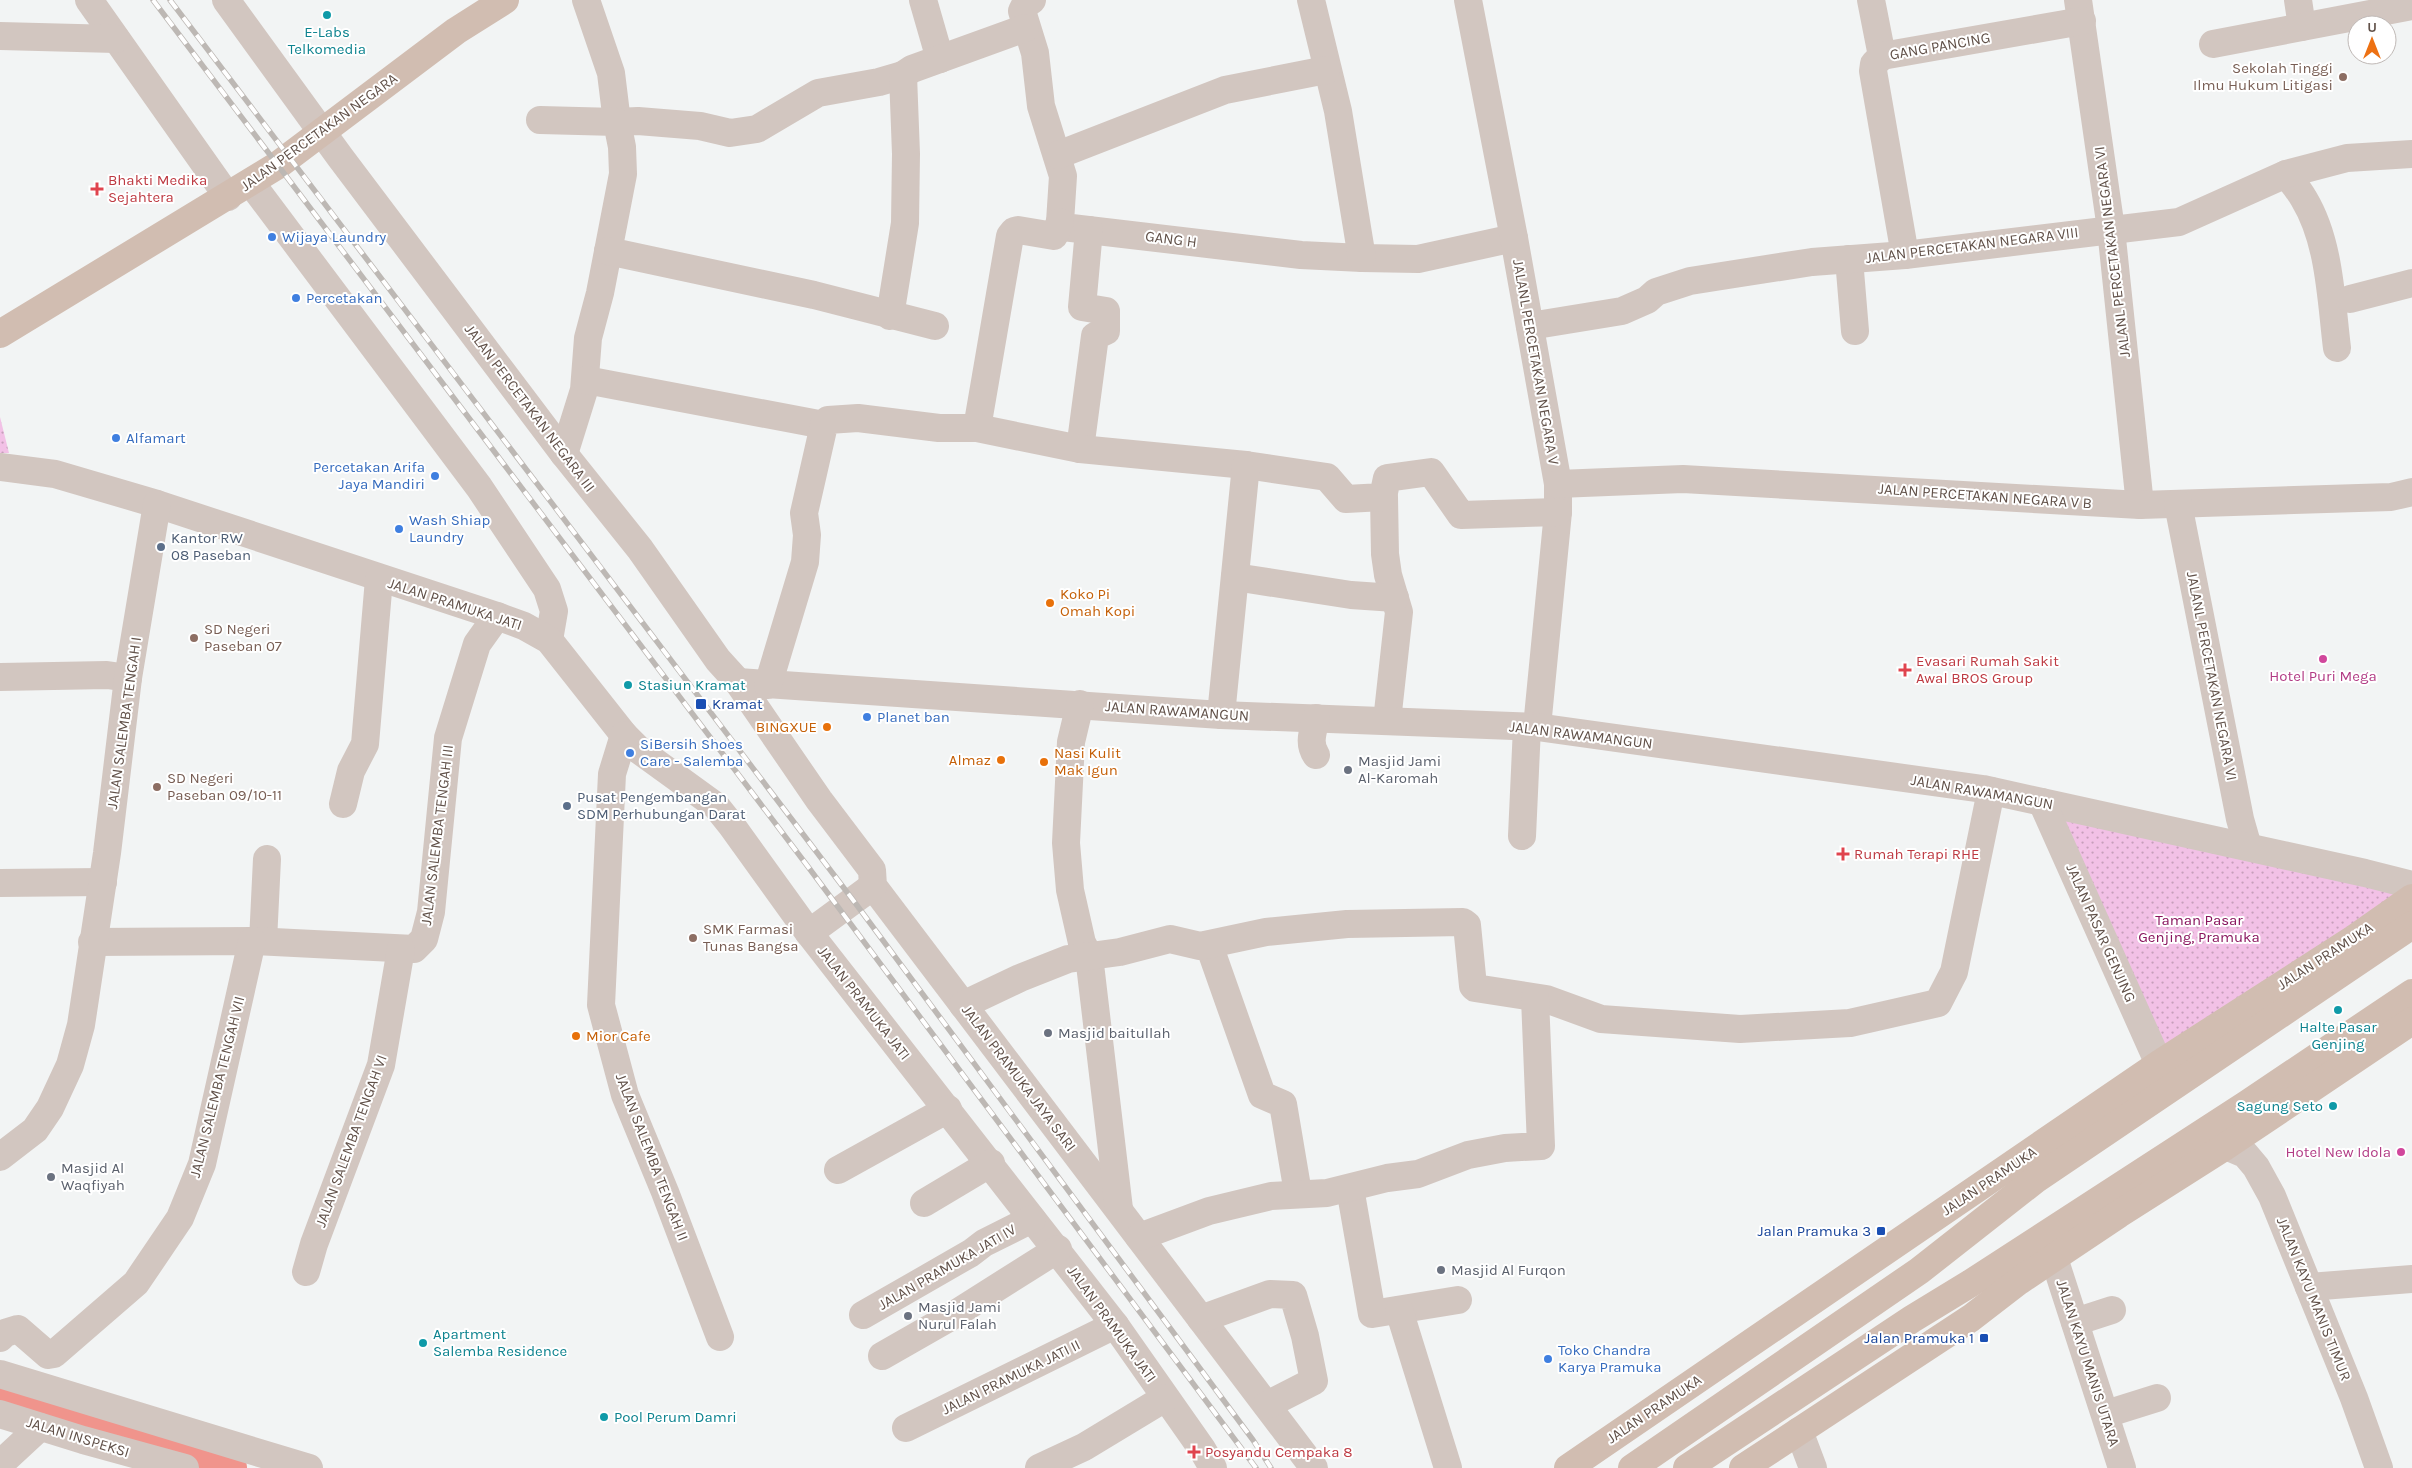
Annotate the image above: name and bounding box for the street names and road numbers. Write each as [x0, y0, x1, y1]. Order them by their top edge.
street label: GANG PANCING [1888, 28, 1992, 64]
street label: JALAN PERCETAKAN NEGARA [237, 69, 401, 195]
street label: JALANL PERCETAKAN NEGARA VI [2090, 145, 2134, 359]
street label: JALAN PERCETAKAN NEGARA VIII [1865, 223, 2079, 267]
street label: GANG H [1144, 227, 1198, 251]
street label: JALANL PERCETAKAN NEGARA V [1509, 258, 1563, 467]
street label: JALAN PERCETAKAN NEGARA III [461, 320, 599, 496]
street label: JALAN PERCETAKAN NEGARA V B [1877, 480, 2093, 512]
street label: JALANL PERCETAKAN NEGARA VI [2183, 570, 2241, 782]
street label: JALAN PRAMUKA JATI [386, 574, 524, 634]
street label: JALAN SALEMBA TENGAH I [103, 636, 145, 810]
street label: JALAN RAWAMANGUN [1104, 697, 1250, 725]
street label: JALAN RAWAMANGUN [1508, 717, 1654, 753]
street label: JALAN SALEMBA TENGAH III [417, 744, 457, 926]
street label: JALAN RAWAMANGUN [1909, 771, 2055, 813]
street label: JALAN PASAR GENJING [2062, 861, 2140, 1005]
street label: JALAN PRAMUKA [2274, 918, 2377, 994]
street label: JALAN PRAMUKA JATI [814, 942, 914, 1064]
street label: JALAN SALEMBA TENGAH VII [186, 994, 248, 1180]
street label: JALAN PRAMUKA JAYA SARI [958, 1001, 1080, 1155]
street label: JALAN SALEMBA TENGAH VI [311, 1052, 391, 1230]
street label: JALAN SALEMBA TENGAH II [612, 1071, 692, 1243]
street label: JALAN PRAMUKA [1938, 1142, 2040, 1219]
street label: JALAN KAYU MANIS TIMUR [2273, 1215, 2355, 1383]
street label: JALAN PRAMUKA JATI IV [875, 1220, 1020, 1314]
street label: JALAN PRAMUKA JATI [1064, 1262, 1160, 1386]
street label: JALAN KAYU MANIS UTARA [2052, 1277, 2124, 1449]
street label: JALAN PRAMUKA JATI II [939, 1336, 1083, 1418]
street label: JALAN PRAMUKA [1603, 1370, 1705, 1447]
street label: JALAN INSPEKSI [24, 1413, 132, 1461]

